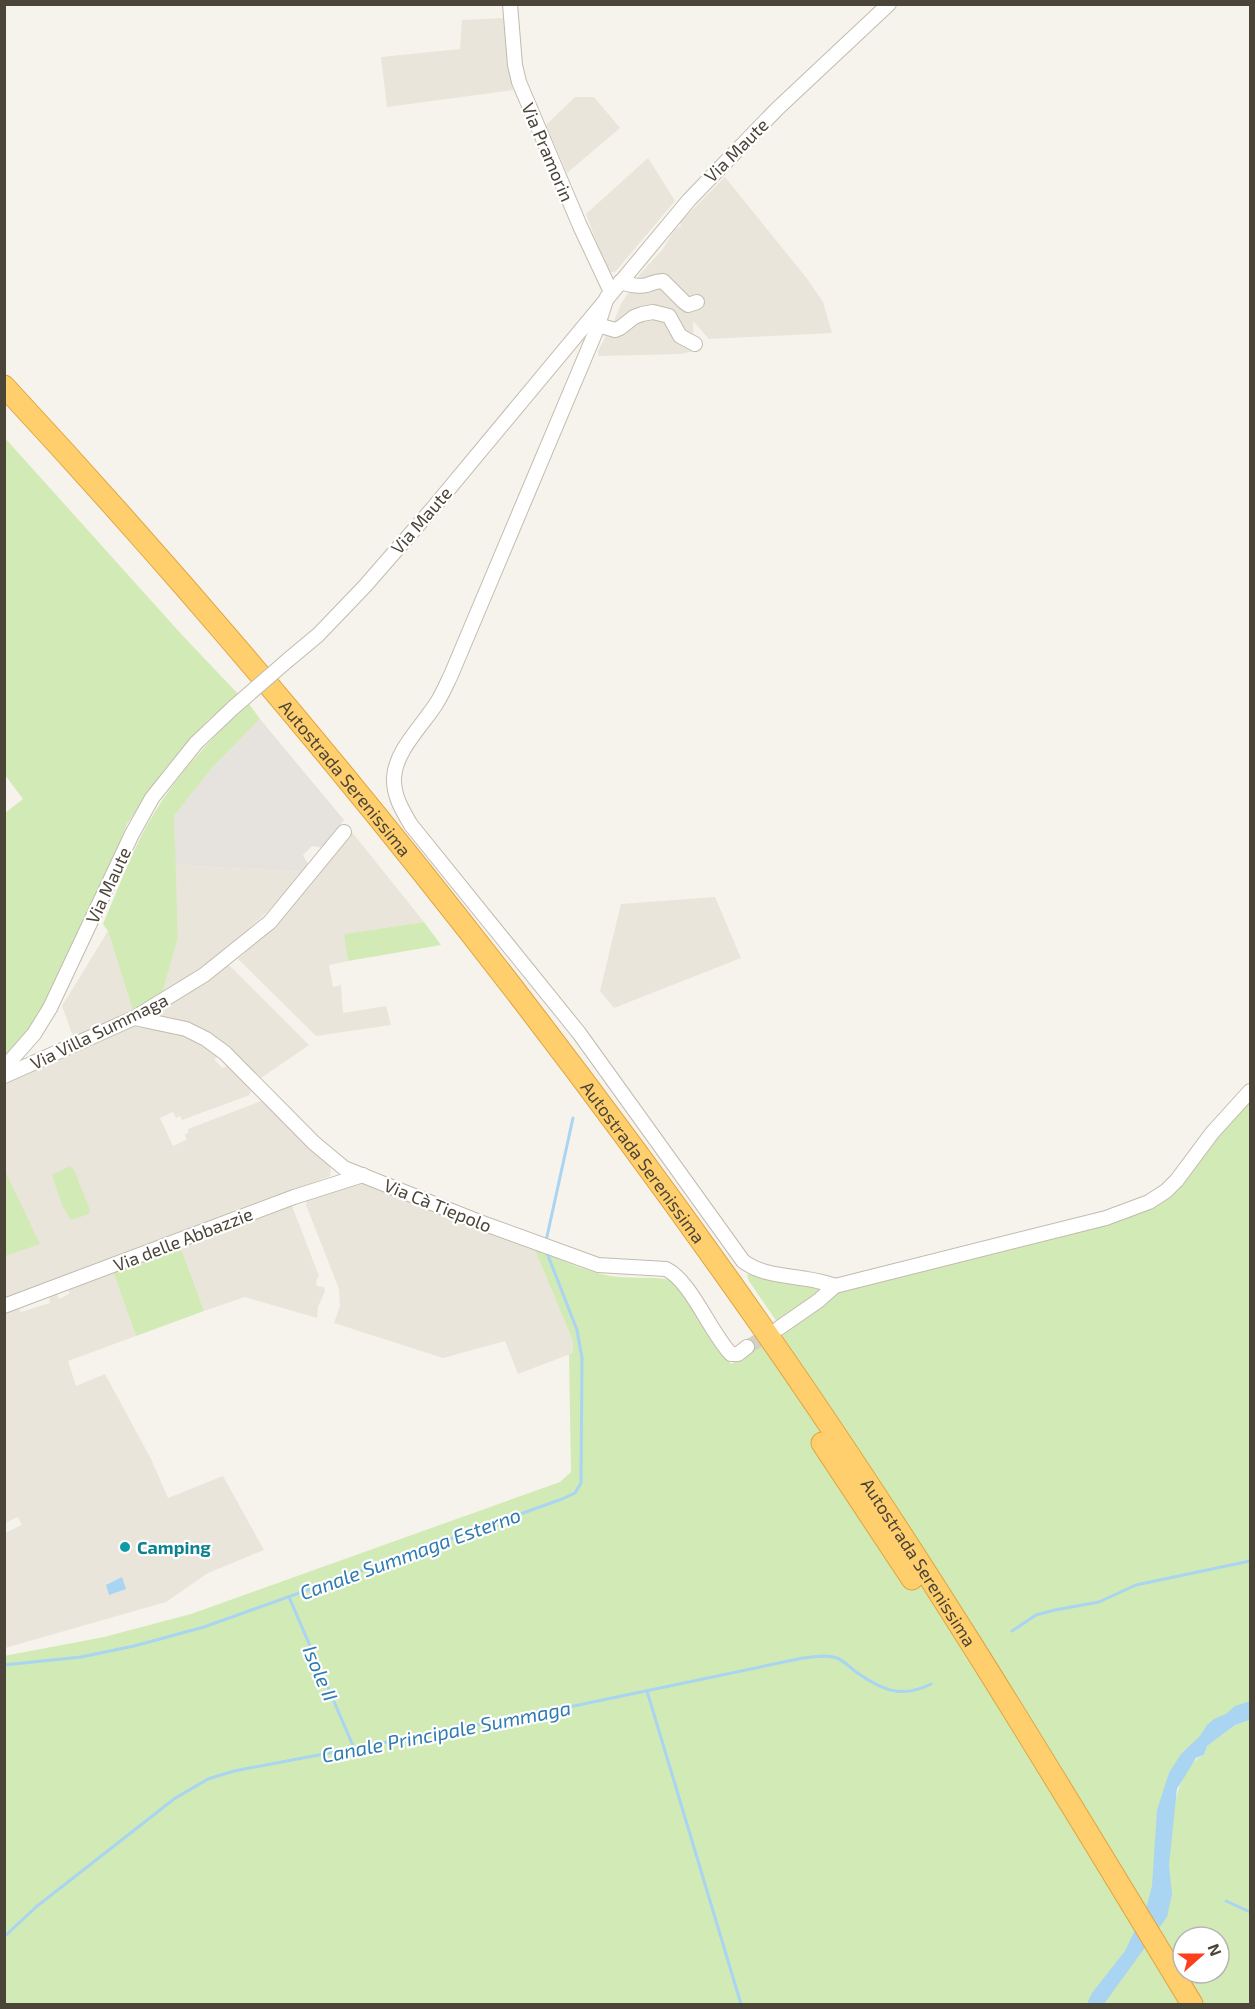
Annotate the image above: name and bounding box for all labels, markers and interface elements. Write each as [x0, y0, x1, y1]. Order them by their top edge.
street label: Via Pramorin [517, 99, 579, 205]
street label: Via Maute [699, 113, 773, 187]
street label: Via Maute [386, 482, 456, 558]
street label: Autostrada Serenissima [275, 695, 416, 861]
street label: Via Maute [81, 843, 135, 927]
street label: Via Villa Summaga [27, 988, 171, 1074]
street label: Autostrada Serenissima [577, 1076, 710, 1247]
street label: Via Cà Tiepolo [381, 1173, 495, 1237]
street label: Via delle Abbazzie [110, 1202, 256, 1276]
street label: Autostrada Serenissima [857, 1474, 981, 1650]
water label: Canale Summaga Esterno [296, 1502, 524, 1604]
place label: Camping [137, 1536, 211, 1558]
marker: Camping [118, 1540, 132, 1554]
water label: Isole II [299, 1642, 343, 1704]
water label: Canale Principale Summaga [319, 1695, 573, 1767]
north arrow [1171, 1925, 1231, 1985]
text: N [1205, 1941, 1226, 1958]

